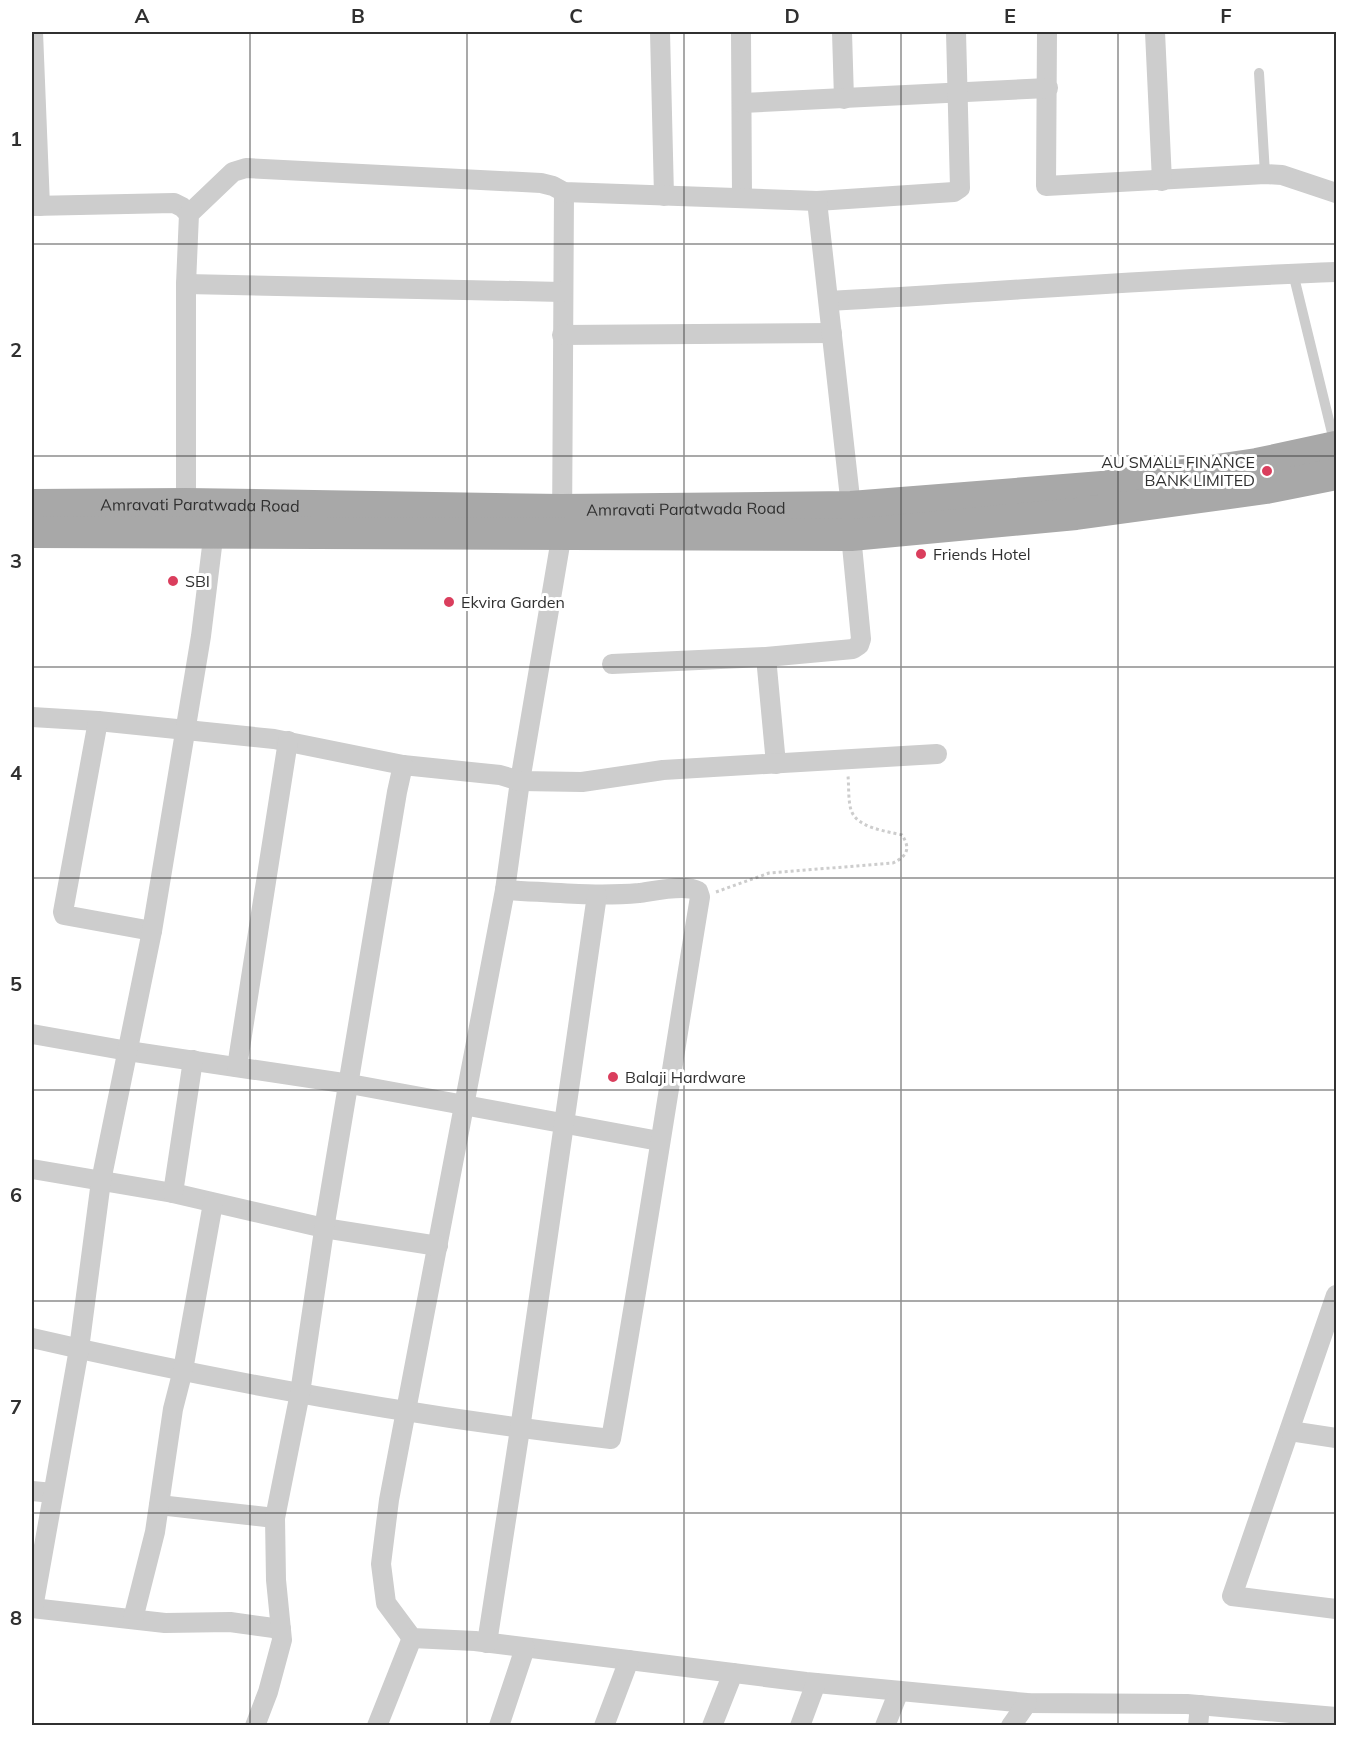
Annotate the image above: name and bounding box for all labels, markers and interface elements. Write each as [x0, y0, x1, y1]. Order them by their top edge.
text: A [135, 3, 150, 28]
text: B [351, 3, 365, 28]
text: C [569, 3, 583, 28]
text: D [784, 3, 800, 28]
text: E [1004, 3, 1016, 28]
text: F [1220, 3, 1232, 28]
text: 1 [10, 126, 22, 151]
text: 2 [10, 337, 22, 362]
place label: AU SMALL FINANCE BANK LIMITED [1101, 452, 1255, 490]
marker: AU SMALL FINANCE BANK LIMITED [1260, 464, 1274, 478]
street label: Amravati Paratwada Road [100, 494, 300, 516]
street label: Amravati Paratwada Road [586, 498, 786, 520]
place label: Friends Hotel [933, 544, 1031, 564]
marker: Friends Hotel [914, 547, 928, 561]
text: 3 [10, 548, 22, 573]
place label: SBI [185, 571, 210, 591]
marker: SBI [166, 574, 180, 588]
place label: Ekvira Garden [461, 592, 565, 612]
marker: Ekvira Garden [442, 595, 456, 609]
text: 4 [10, 760, 22, 785]
text: 5 [10, 971, 22, 996]
place label: Balaji Hardware [625, 1067, 746, 1087]
marker: Balaji Hardware [606, 1070, 620, 1084]
text: 6 [10, 1182, 22, 1207]
text: 7 [10, 1394, 22, 1419]
text: 8 [10, 1605, 22, 1630]

